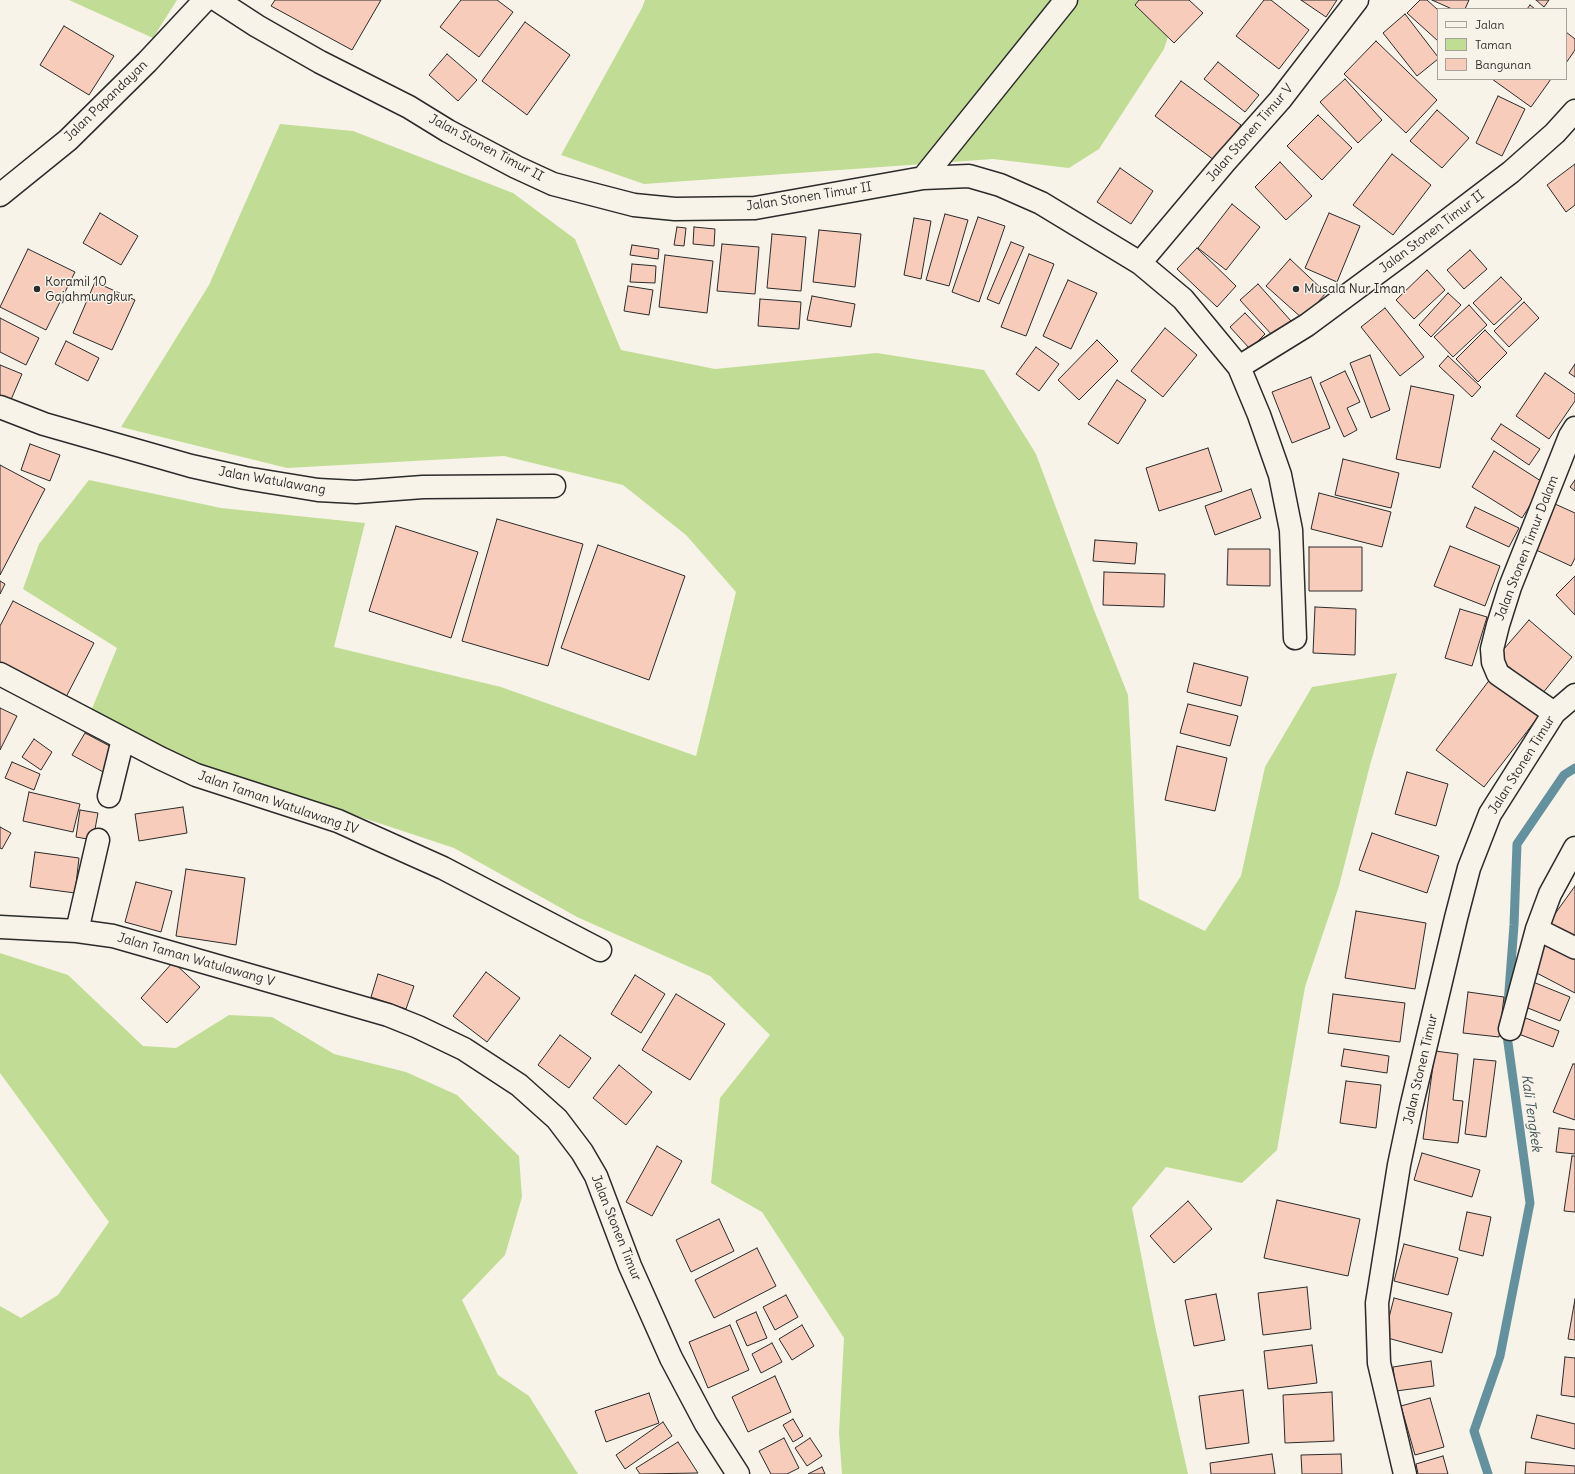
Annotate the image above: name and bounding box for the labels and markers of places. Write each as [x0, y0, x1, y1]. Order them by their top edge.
place label: Koramil 10 Gajahmungkur [45, 274, 133, 305]
place label: Musala Nur Iman [1304, 281, 1406, 297]
marker: Koramil 10 Gajahmungkur [32, 284, 42, 294]
marker: Musala Nur Iman [1291, 284, 1301, 294]

